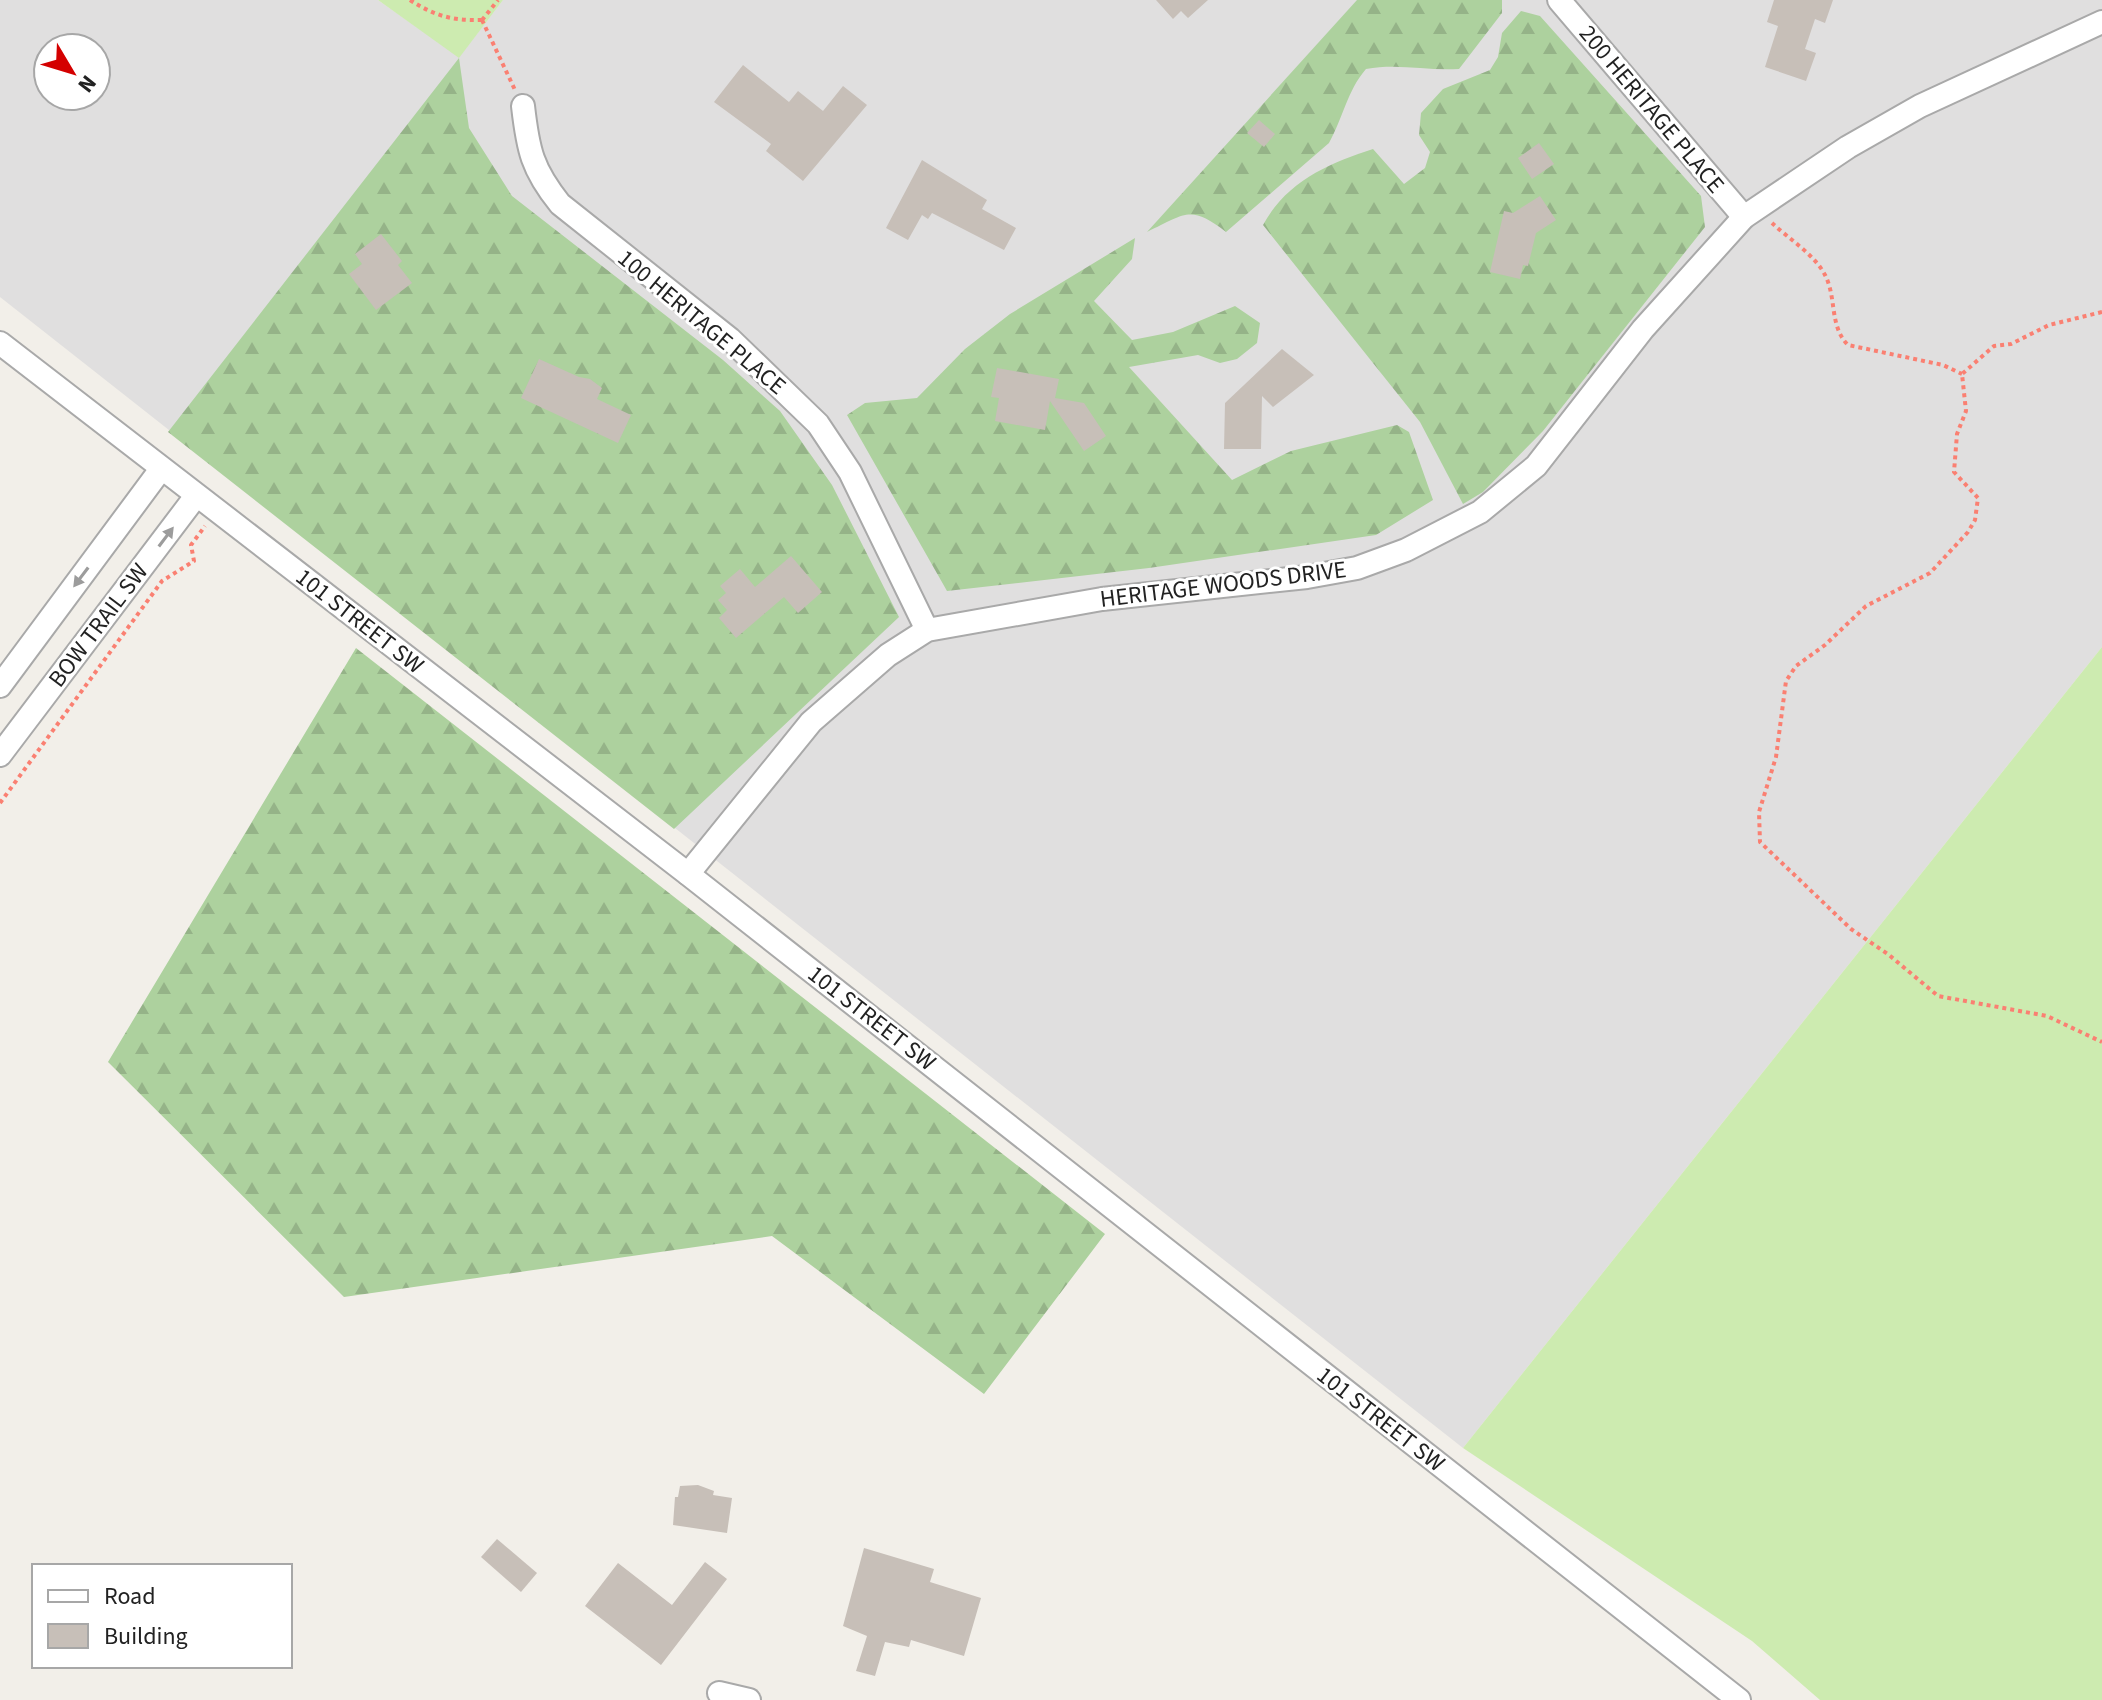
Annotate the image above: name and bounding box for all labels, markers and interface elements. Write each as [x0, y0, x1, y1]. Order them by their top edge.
street label: 200 HERITAGE PLACE [1571, 18, 1733, 201]
north arrow [32, 32, 112, 112]
text: N [70, 68, 104, 99]
street label: 100 HERITAGE PLACE [610, 241, 793, 403]
one-way arrow [157, 526, 173, 547]
street label: HERITAGE WOODS DRIVE [1098, 552, 1348, 617]
street label: BOW TRAIL SW [40, 556, 157, 695]
street label: 101 STREET SW [288, 560, 431, 683]
one-way arrow [73, 566, 89, 588]
street label: 101 STREET SW [800, 957, 943, 1080]
street label: 101 STREET SW [1309, 1358, 1452, 1481]
legend [32, 1564, 292, 1668]
text: Road [104, 1579, 156, 1614]
text: Building [104, 1619, 188, 1654]

